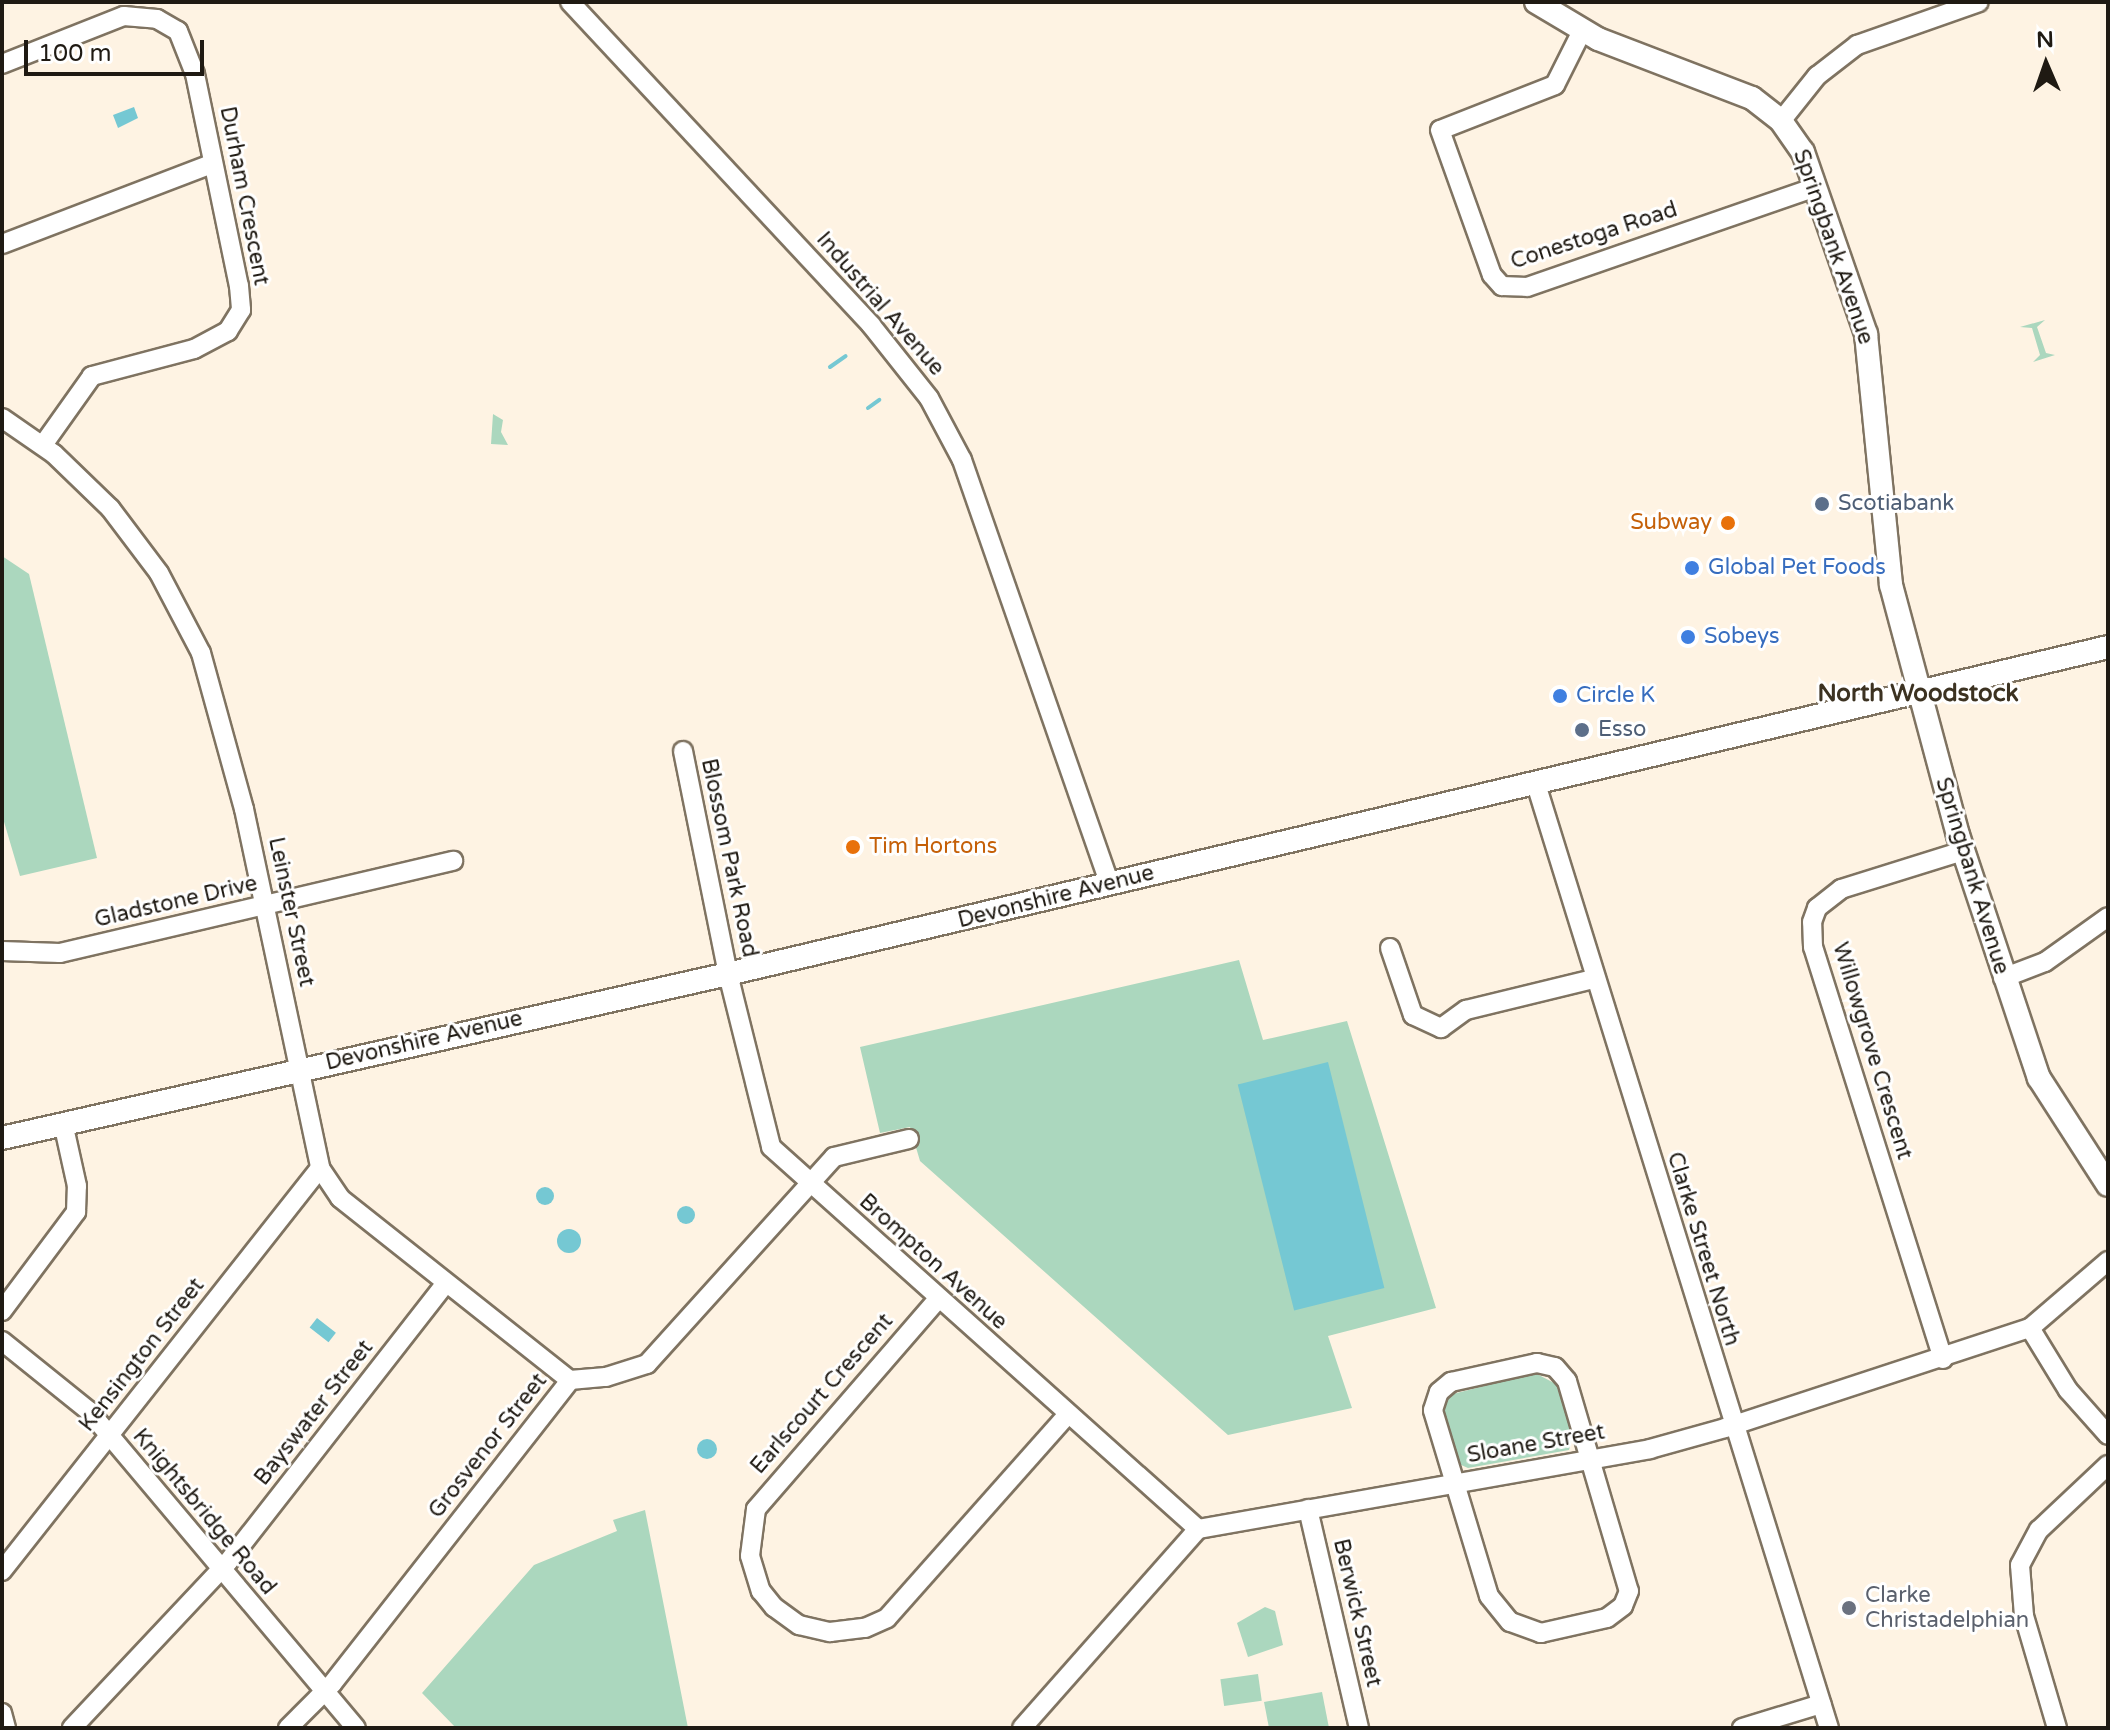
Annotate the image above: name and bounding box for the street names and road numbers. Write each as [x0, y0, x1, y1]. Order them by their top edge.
street label: Durham Crescent [214, 104, 274, 288]
street label: Springbank Avenue [1787, 146, 1879, 348]
street label: Conestoga Road [1507, 197, 1681, 275]
street label: Industrial Avenue [810, 227, 950, 381]
street label: Blossom Park Road [695, 756, 763, 960]
street label: Springbank Avenue [1929, 774, 2015, 978]
street label: Leinster Street [262, 835, 320, 989]
street label: Devonshire Avenue [955, 860, 1157, 934]
street label: Gladstone Drive [92, 870, 260, 934]
street label: Willowgrove Crescent [1826, 939, 1918, 1163]
street label: Devonshire Avenue [323, 1006, 525, 1076]
street label: Clarke Street North [1661, 1149, 1745, 1349]
street label: Brompton Avenue [854, 1189, 1012, 1335]
street label: Kensington Street [74, 1273, 210, 1437]
street label: Earlscourt Crescent [745, 1309, 899, 1479]
street label: Bayswater Street [249, 1335, 379, 1491]
street label: Grosvenor Street [423, 1368, 553, 1524]
street label: Sloane Street [1465, 1419, 1607, 1469]
street label: Knightsbridge Road [127, 1424, 281, 1600]
street label: Berwick Street [1327, 1536, 1387, 1690]

